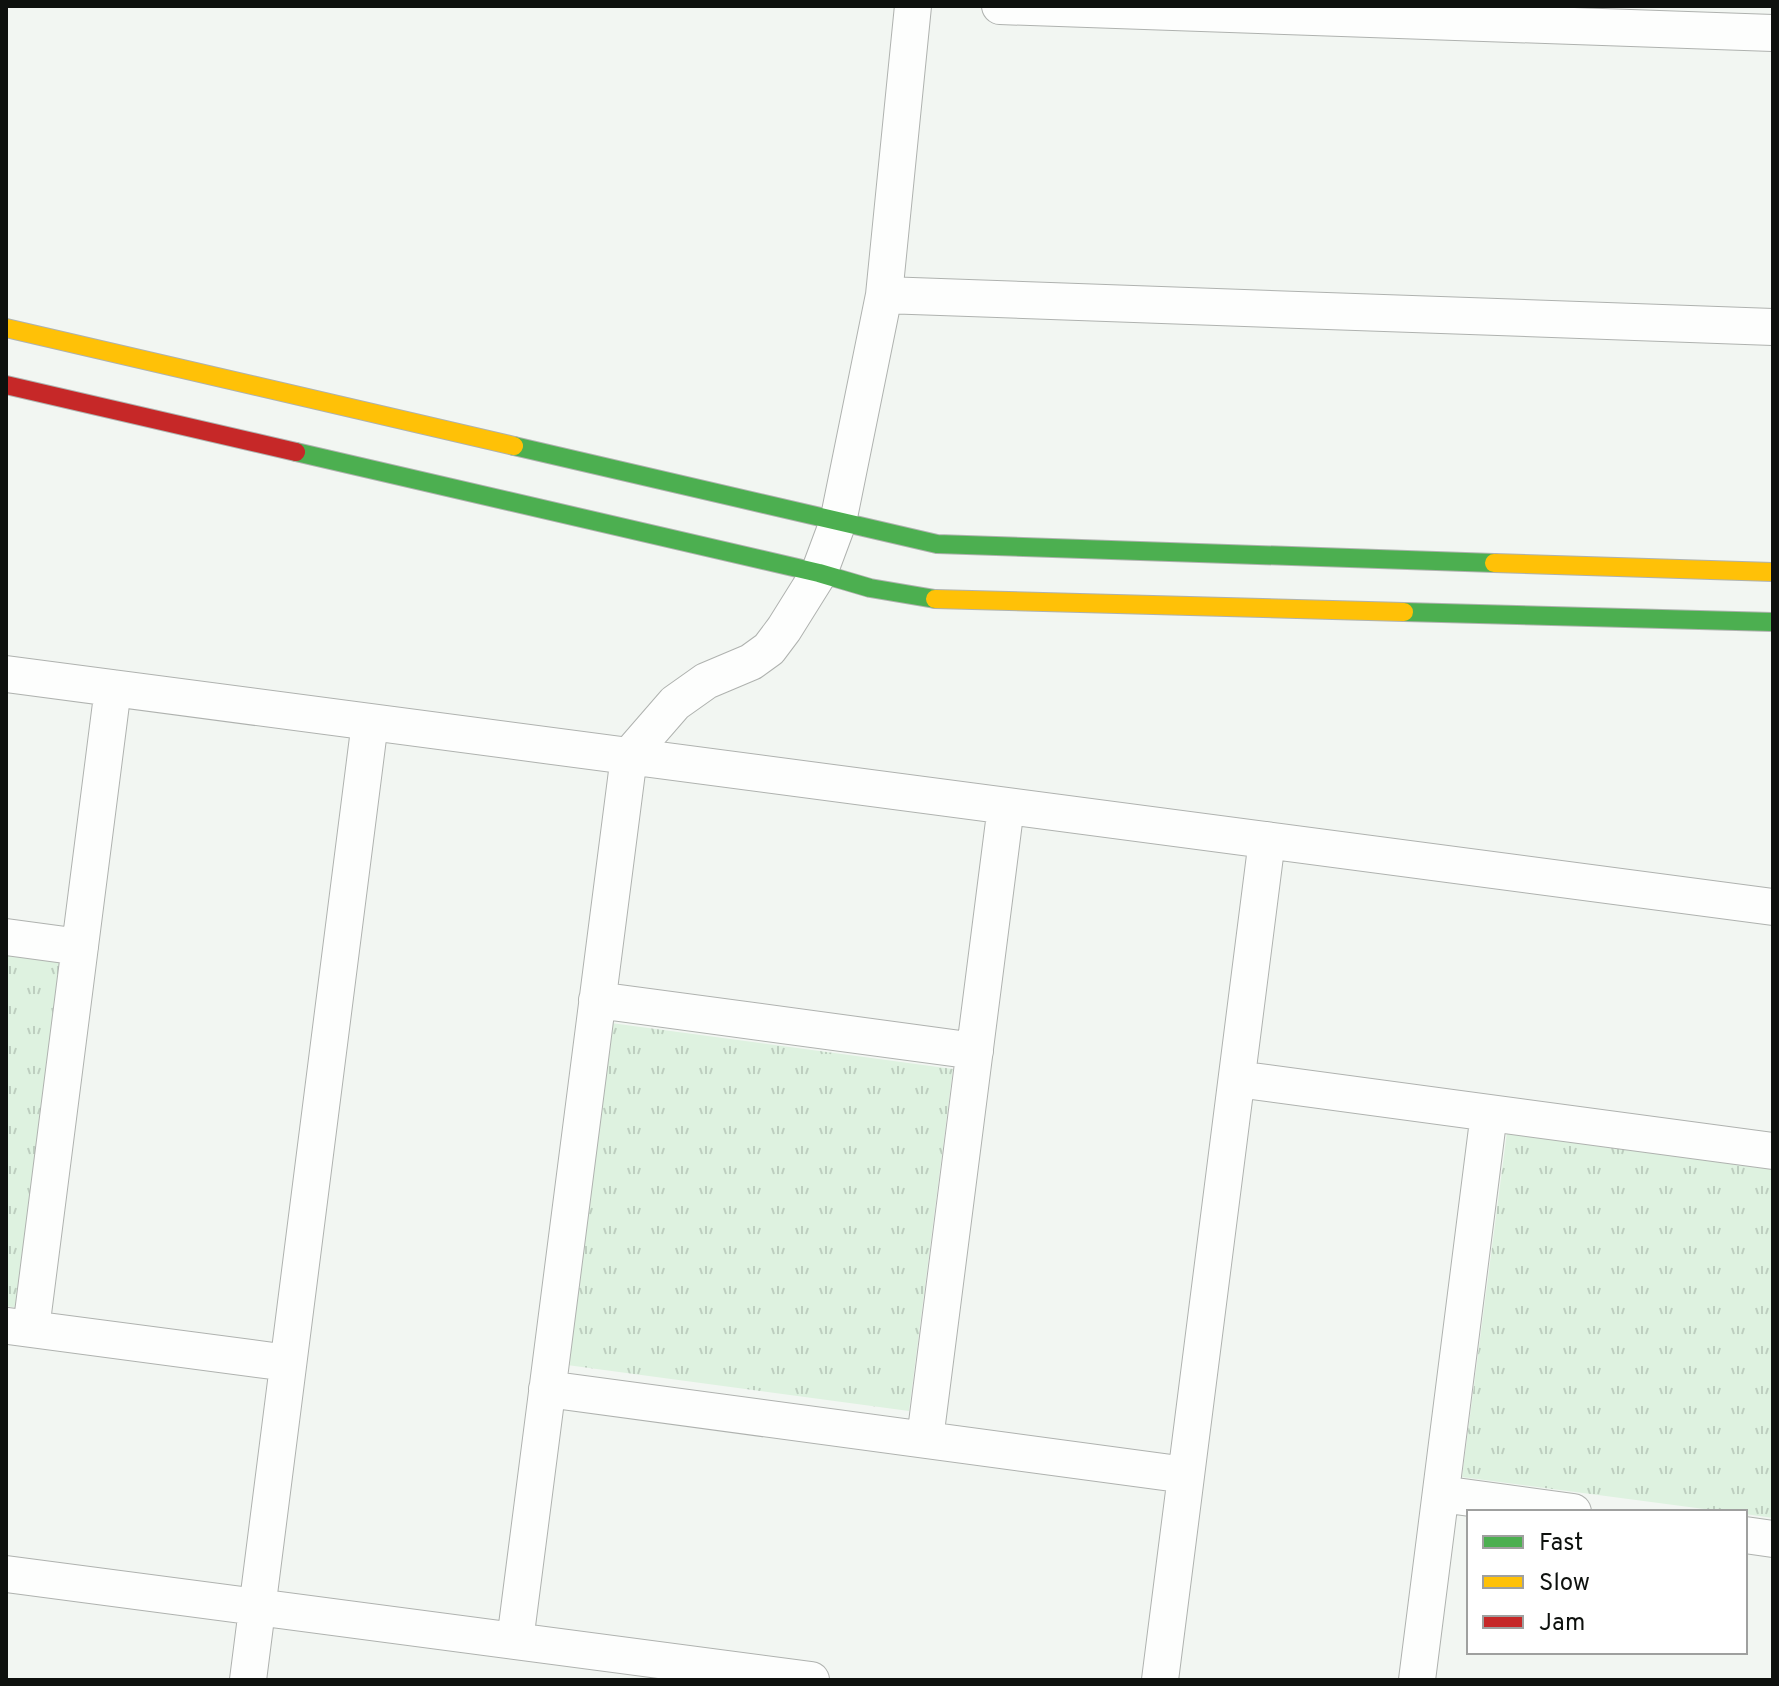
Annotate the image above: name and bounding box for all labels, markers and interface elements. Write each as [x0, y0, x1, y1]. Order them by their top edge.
legend [1467, 1510, 1747, 1654]
text: Fast [1539, 1529, 1583, 1559]
text: Slow [1539, 1569, 1590, 1599]
text: Jam [1539, 1609, 1585, 1639]

